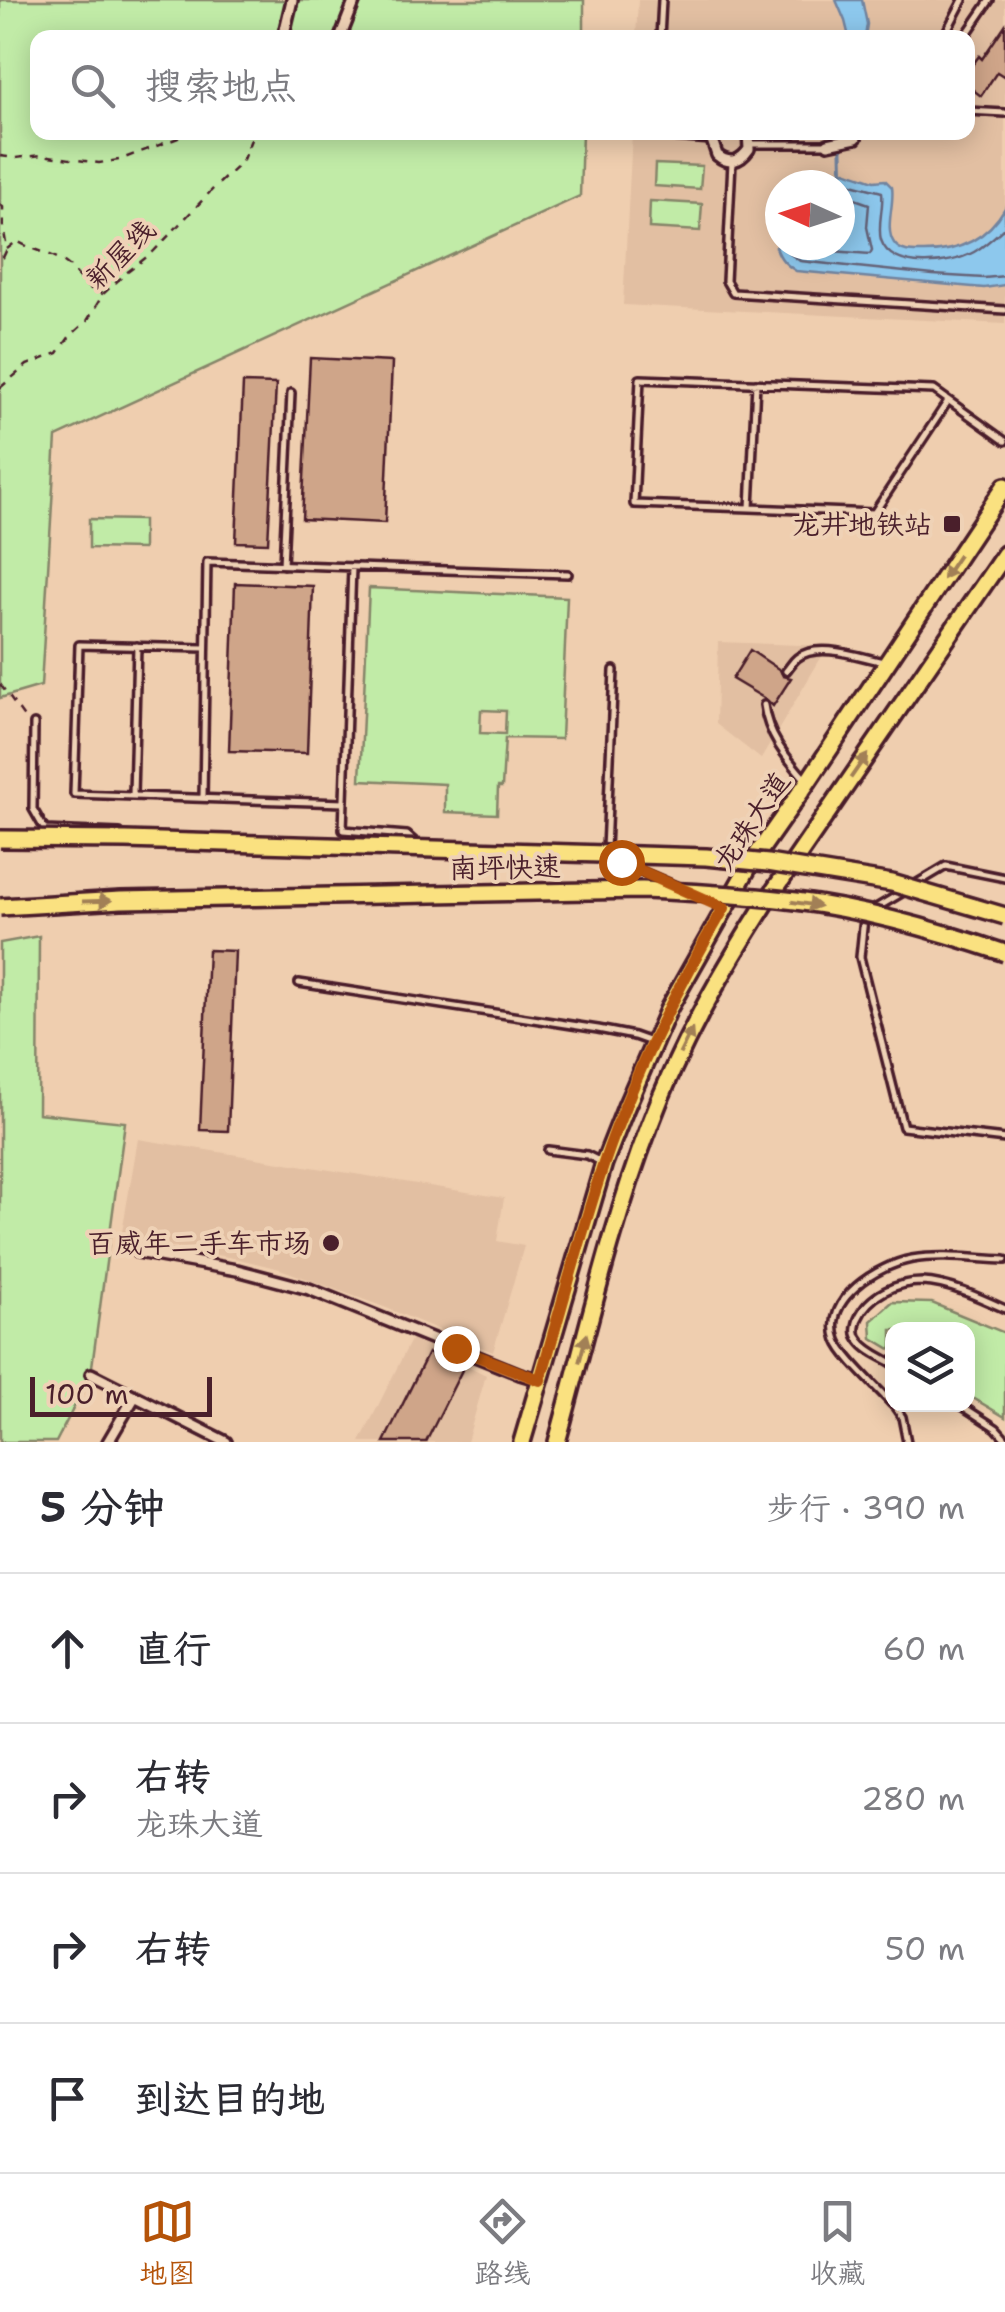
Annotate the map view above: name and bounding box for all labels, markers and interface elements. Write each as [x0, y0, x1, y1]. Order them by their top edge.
search box [30, 30, 975, 140]
icon: search [65, 58, 120, 113]
text: 搜索地点 [145, 60, 297, 111]
north arrow [765, 170, 855, 260]
street label: 新屋线 [77, 211, 163, 297]
place label: 龙井地铁站 [792, 505, 932, 543]
marker: 龙井地铁站 [941, 513, 963, 535]
one-way arrow [942, 553, 960, 580]
one-way arrow [849, 752, 868, 779]
street label: 龙珠大道 [704, 764, 798, 878]
route start [599, 840, 645, 886]
street label: 南坪快速 [449, 847, 561, 887]
one-way arrow [82, 892, 114, 908]
one-way arrow [791, 896, 823, 912]
one-way arrow [678, 1026, 695, 1055]
place label: 百威年二手车市场 [87, 1224, 311, 1262]
marker: 百威年二手车市场 [320, 1232, 342, 1254]
map controls [885, 1322, 975, 1412]
button: layers [885, 1322, 975, 1412]
route end [434, 1326, 480, 1372]
one-way arrow [576, 1332, 591, 1363]
scale bar [30, 1372, 212, 1416]
text: 100 m [45, 1375, 129, 1413]
text: 5 分钟 [40, 1479, 165, 1535]
text: 步行 · 390 m [767, 1486, 965, 1529]
icon: ahead [40, 1621, 95, 1676]
text: 直行 [135, 1623, 211, 1674]
text: 60 m [883, 1627, 965, 1670]
text: 右转 [135, 1751, 211, 1802]
icon: right [40, 1771, 95, 1826]
text: 280 m [861, 1777, 965, 1820]
text: 龙珠大道 [135, 1802, 263, 1845]
icon: right [40, 1921, 95, 1976]
text: 右转 [135, 1923, 211, 1974]
text: 50 m [885, 1927, 965, 1970]
icon: arrive [40, 2071, 95, 2126]
text: 到达目的地 [135, 2073, 325, 2124]
tab: 地图 [139, 2194, 196, 2292]
tab: 路线 [474, 2194, 531, 2292]
tab: 收藏 [809, 2194, 866, 2292]

